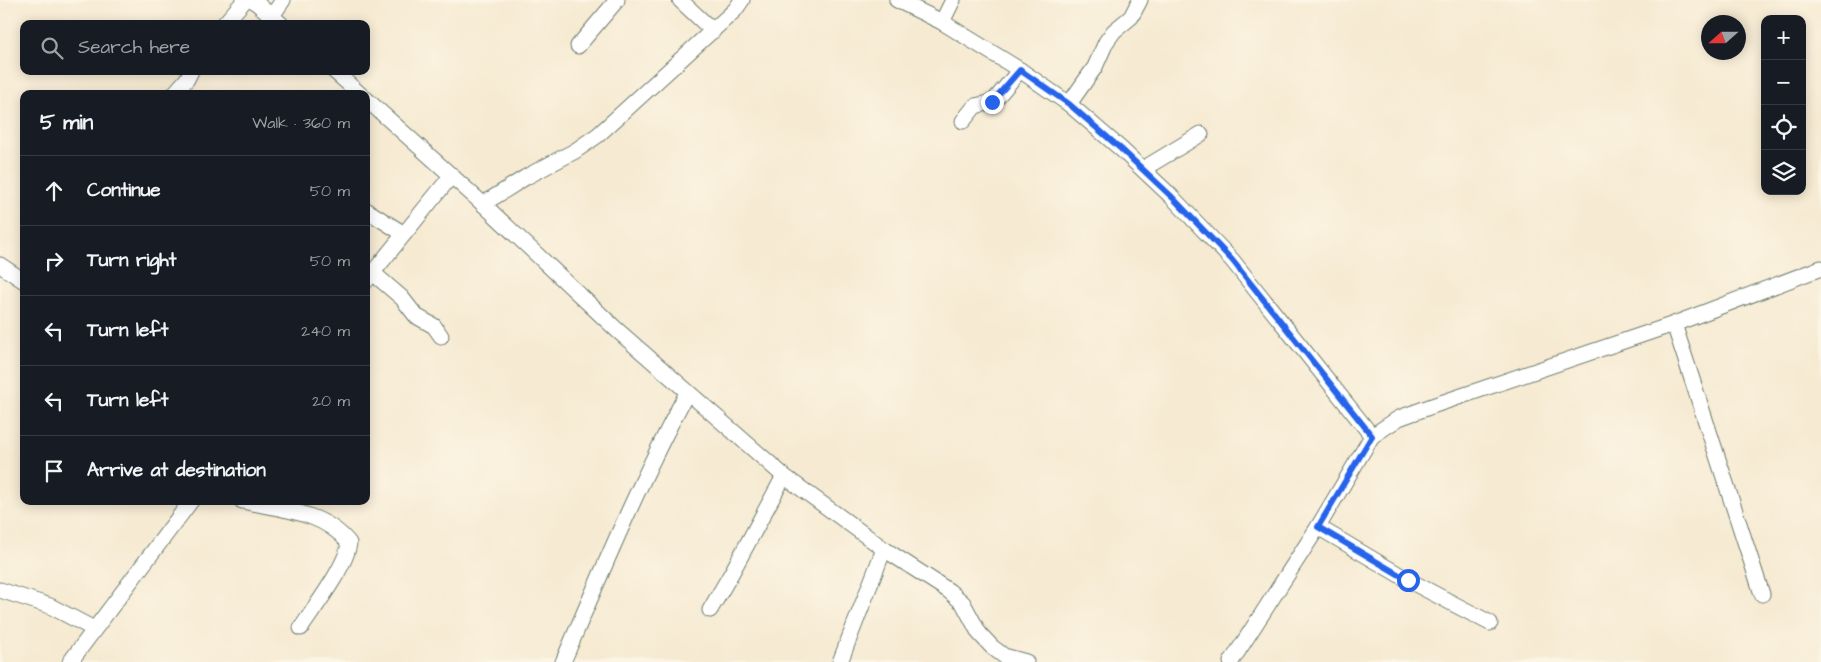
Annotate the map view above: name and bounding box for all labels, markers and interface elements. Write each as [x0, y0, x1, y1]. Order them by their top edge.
north arrow [1701, 15, 1746, 60]
map controls [1761, 15, 1806, 195]
button: + [1761, 15, 1806, 60]
search box [20, 20, 370, 75]
icon: search [38, 34, 66, 62]
text: Search here [78, 34, 190, 61]
button: − [1761, 60, 1806, 105]
route end [981, 91, 1004, 114]
button: locate [1761, 105, 1806, 150]
text: 5 min [40, 108, 93, 137]
text: Walk · 360 m [252, 112, 350, 134]
button: layers [1761, 150, 1806, 195]
icon: ahead [40, 177, 68, 205]
text: Continue [87, 177, 161, 204]
text: 50 m [310, 180, 350, 202]
icon: right [40, 247, 68, 275]
text: Turn right [87, 247, 176, 274]
text: 50 m [310, 250, 350, 272]
icon: left [40, 317, 68, 345]
text: Turn left [87, 317, 168, 344]
text: 240 m [301, 320, 350, 342]
icon: left [40, 387, 68, 415]
text: Turn left [87, 387, 168, 414]
text: 20 m [312, 390, 350, 412]
icon: arrive [40, 457, 68, 485]
text: Arrive at destination [87, 457, 266, 484]
route start [1397, 569, 1420, 592]

